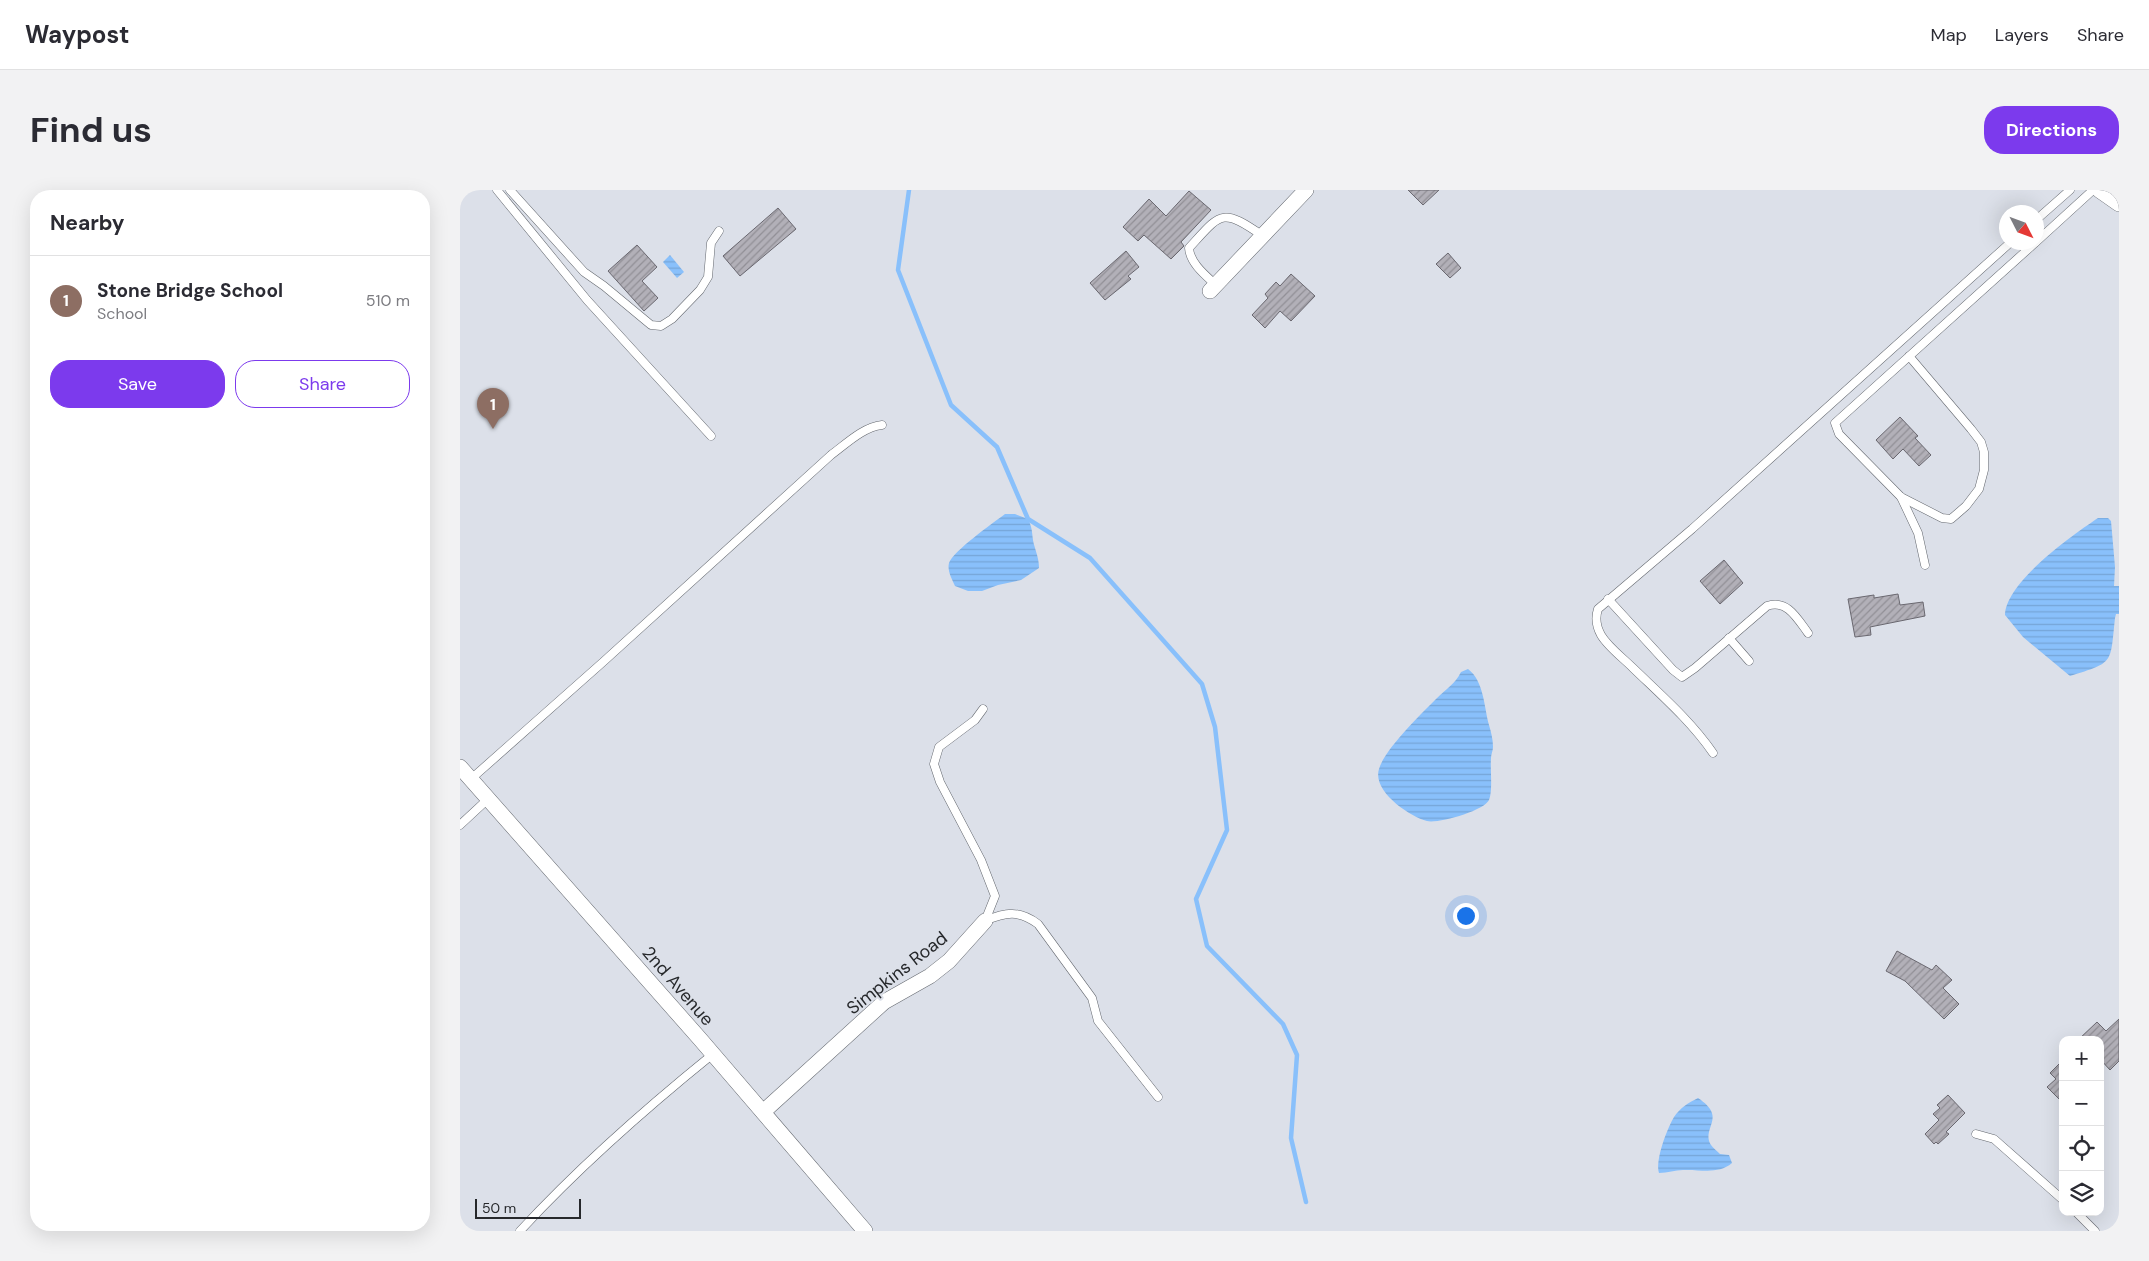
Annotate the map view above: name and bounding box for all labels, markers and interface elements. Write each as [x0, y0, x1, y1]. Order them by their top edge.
text: Waypost [25, 19, 129, 50]
text: Map [1931, 23, 1967, 47]
text: Layers [1995, 23, 2049, 47]
text: Share [2077, 23, 2124, 47]
button: Directions [1984, 106, 2119, 154]
text: Find us [30, 107, 152, 153]
north arrow [1999, 205, 2044, 250]
text: Nearby [50, 209, 124, 237]
text: Stone Bridge School [97, 278, 283, 303]
text: 1 [63, 290, 69, 311]
text: 510 m [366, 290, 410, 311]
text: School [97, 303, 147, 324]
button: Save [50, 360, 225, 408]
button: Share [235, 360, 410, 408]
pin: 1 [477, 388, 509, 429]
your location [1453, 903, 1479, 929]
street label: Simpkins Road [842, 926, 952, 1020]
street label: 2nd Avenue [637, 941, 719, 1031]
map controls [2059, 1036, 2104, 1216]
button: + [2059, 1036, 2104, 1081]
button: − [2059, 1081, 2104, 1126]
button: locate [2059, 1126, 2104, 1171]
button: layers [2059, 1171, 2104, 1216]
scale bar [475, 1196, 581, 1219]
text: 50 m [482, 1199, 516, 1217]

